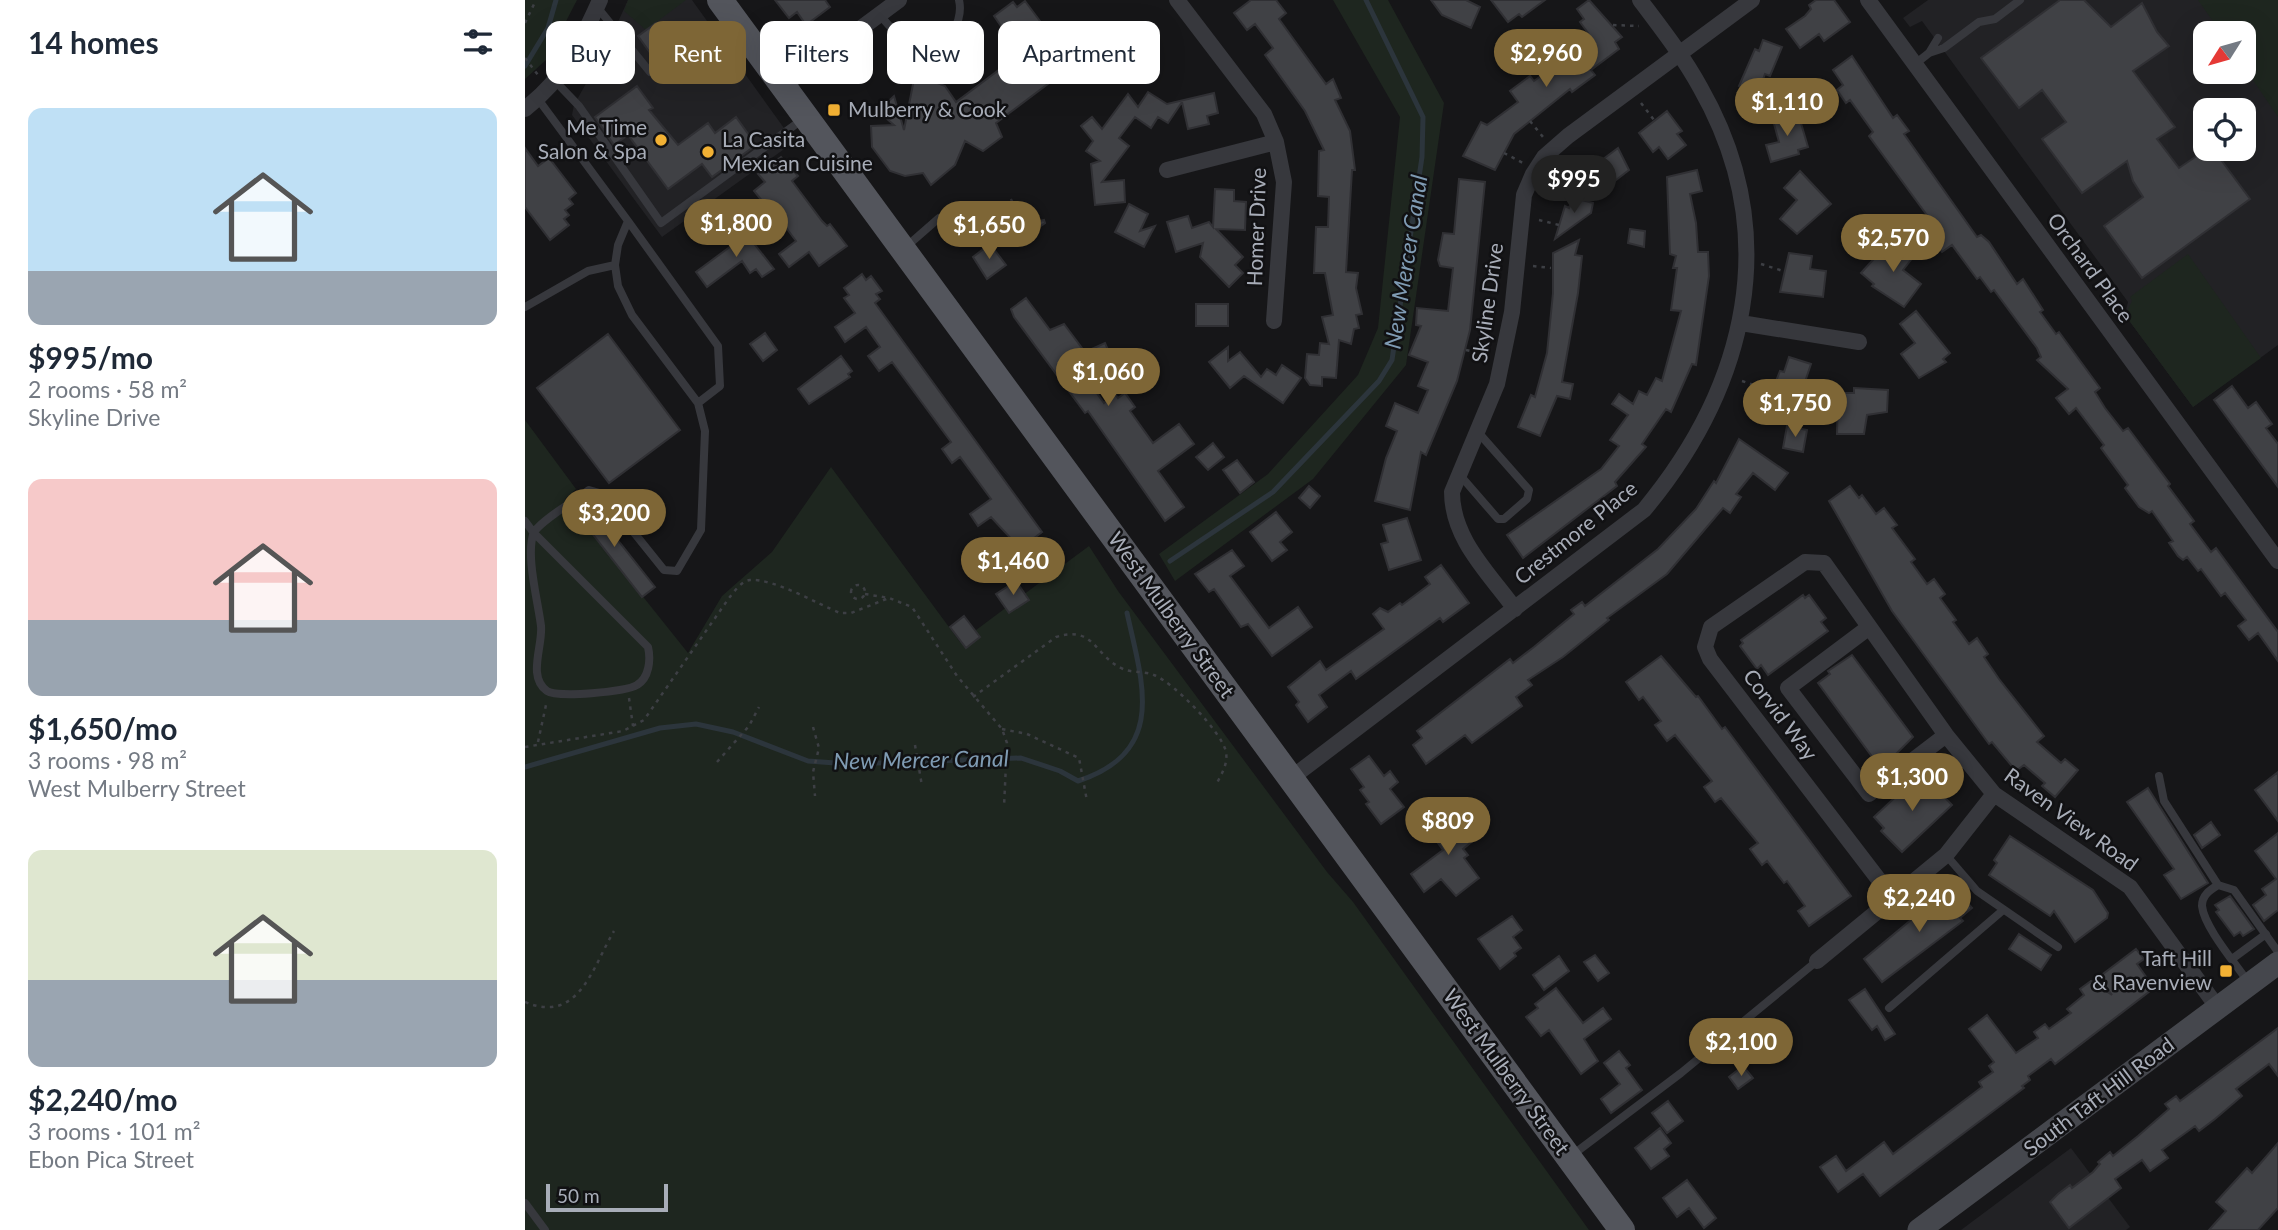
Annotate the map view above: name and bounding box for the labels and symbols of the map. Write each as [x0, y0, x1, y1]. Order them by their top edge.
north arrow [2193, 21, 2256, 84]
pin: $2,960 [1489, 29, 1603, 89]
pin: $1,110 [1730, 78, 1844, 138]
place label: Mulberry & Cook [848, 96, 1007, 121]
marker: Mulberry & Cook [826, 102, 842, 118]
place label: Me Time Salon & Spa [538, 114, 647, 163]
place label: La Casita Mexican Cuisine [722, 126, 873, 175]
marker: Me Time Salon & Spa [653, 132, 669, 148]
marker: La Casita Mexican Cuisine [700, 144, 716, 160]
pin: $995 [1533, 156, 1615, 215]
street label: Homer Drive [1241, 167, 1270, 287]
water label: New Mercer Canal [1377, 173, 1433, 351]
pin: $1,800 [679, 200, 793, 259]
pin: $1,650 [932, 202, 1046, 261]
street label: Orchard Place [2043, 207, 2139, 327]
pin: $2,570 [1836, 215, 1950, 274]
street label: Skyline Drive [1466, 241, 1507, 364]
pin: $1,060 [1051, 348, 1165, 408]
pin: $1,750 [1738, 380, 1852, 439]
street label: Crestmore Place [1509, 475, 1641, 589]
pin: $3,200 [557, 490, 671, 549]
street label: West Mulberry Street [1104, 526, 1241, 702]
pin: $1,460 [956, 538, 1070, 597]
street label: Corvid Way [1739, 664, 1824, 765]
water label: New Mercer Canal [833, 743, 1009, 775]
pin: $1,300 [1855, 754, 1969, 813]
street label: Raven View Road [2000, 762, 2144, 876]
pin: $809 [1407, 798, 1489, 857]
pin: $2,240 [1862, 874, 1976, 934]
place label: Taft Hill & Ravenview [2092, 945, 2212, 994]
marker: Taft Hill & Ravenview [2218, 963, 2234, 979]
street label: West Mulberry Street [1439, 983, 1576, 1159]
pin: $2,100 [1684, 1018, 1798, 1078]
street label: South Taft Hill Road [2018, 1031, 2178, 1160]
scale bar [546, 1181, 669, 1213]

